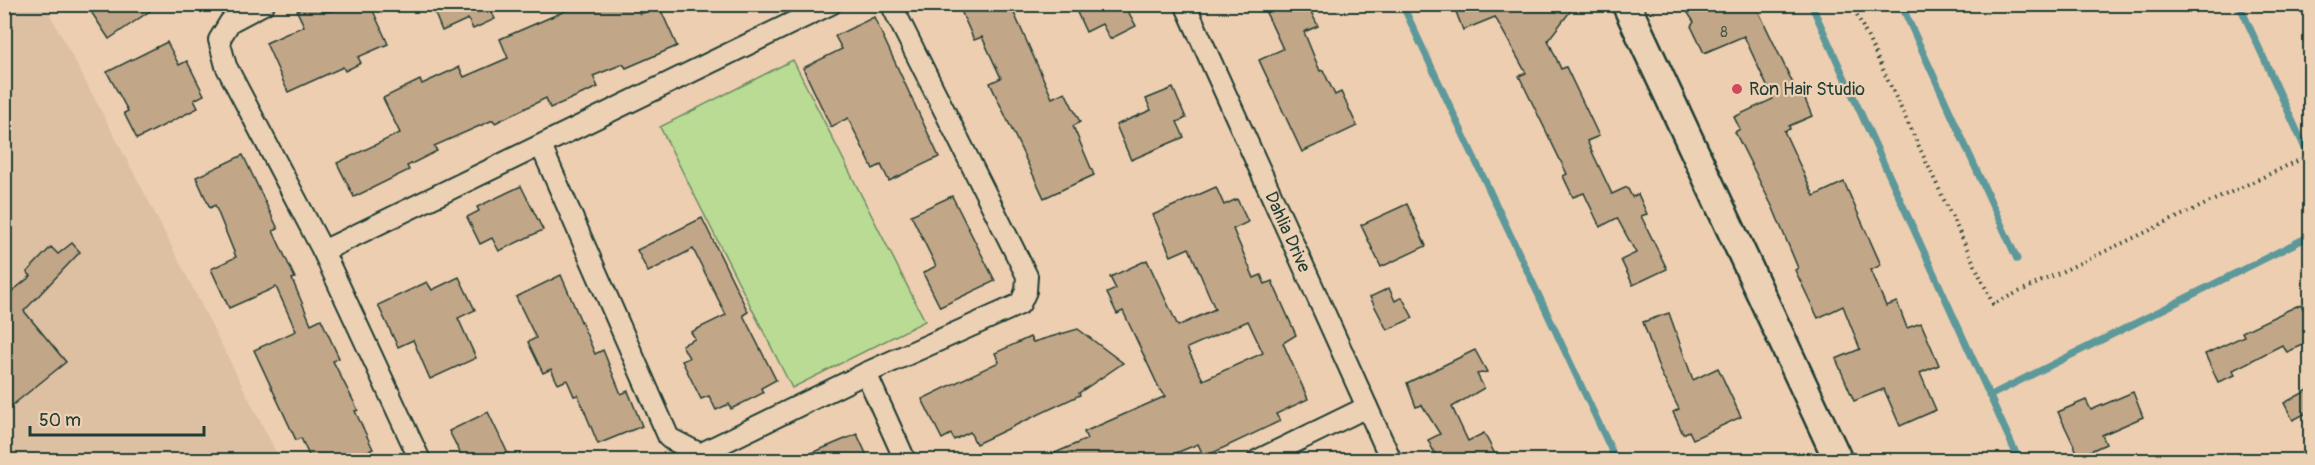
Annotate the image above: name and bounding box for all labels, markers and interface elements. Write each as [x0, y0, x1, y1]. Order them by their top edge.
house number: 8 [1720, 23, 1728, 42]
place label: Ron Hair Studio [1749, 78, 1865, 101]
marker: Ron Hair Studio [1730, 82, 1744, 96]
street label: Dahlia Drive [1260, 188, 1316, 276]
scale bar [30, 399, 204, 437]
text: 50 m [39, 409, 81, 432]

